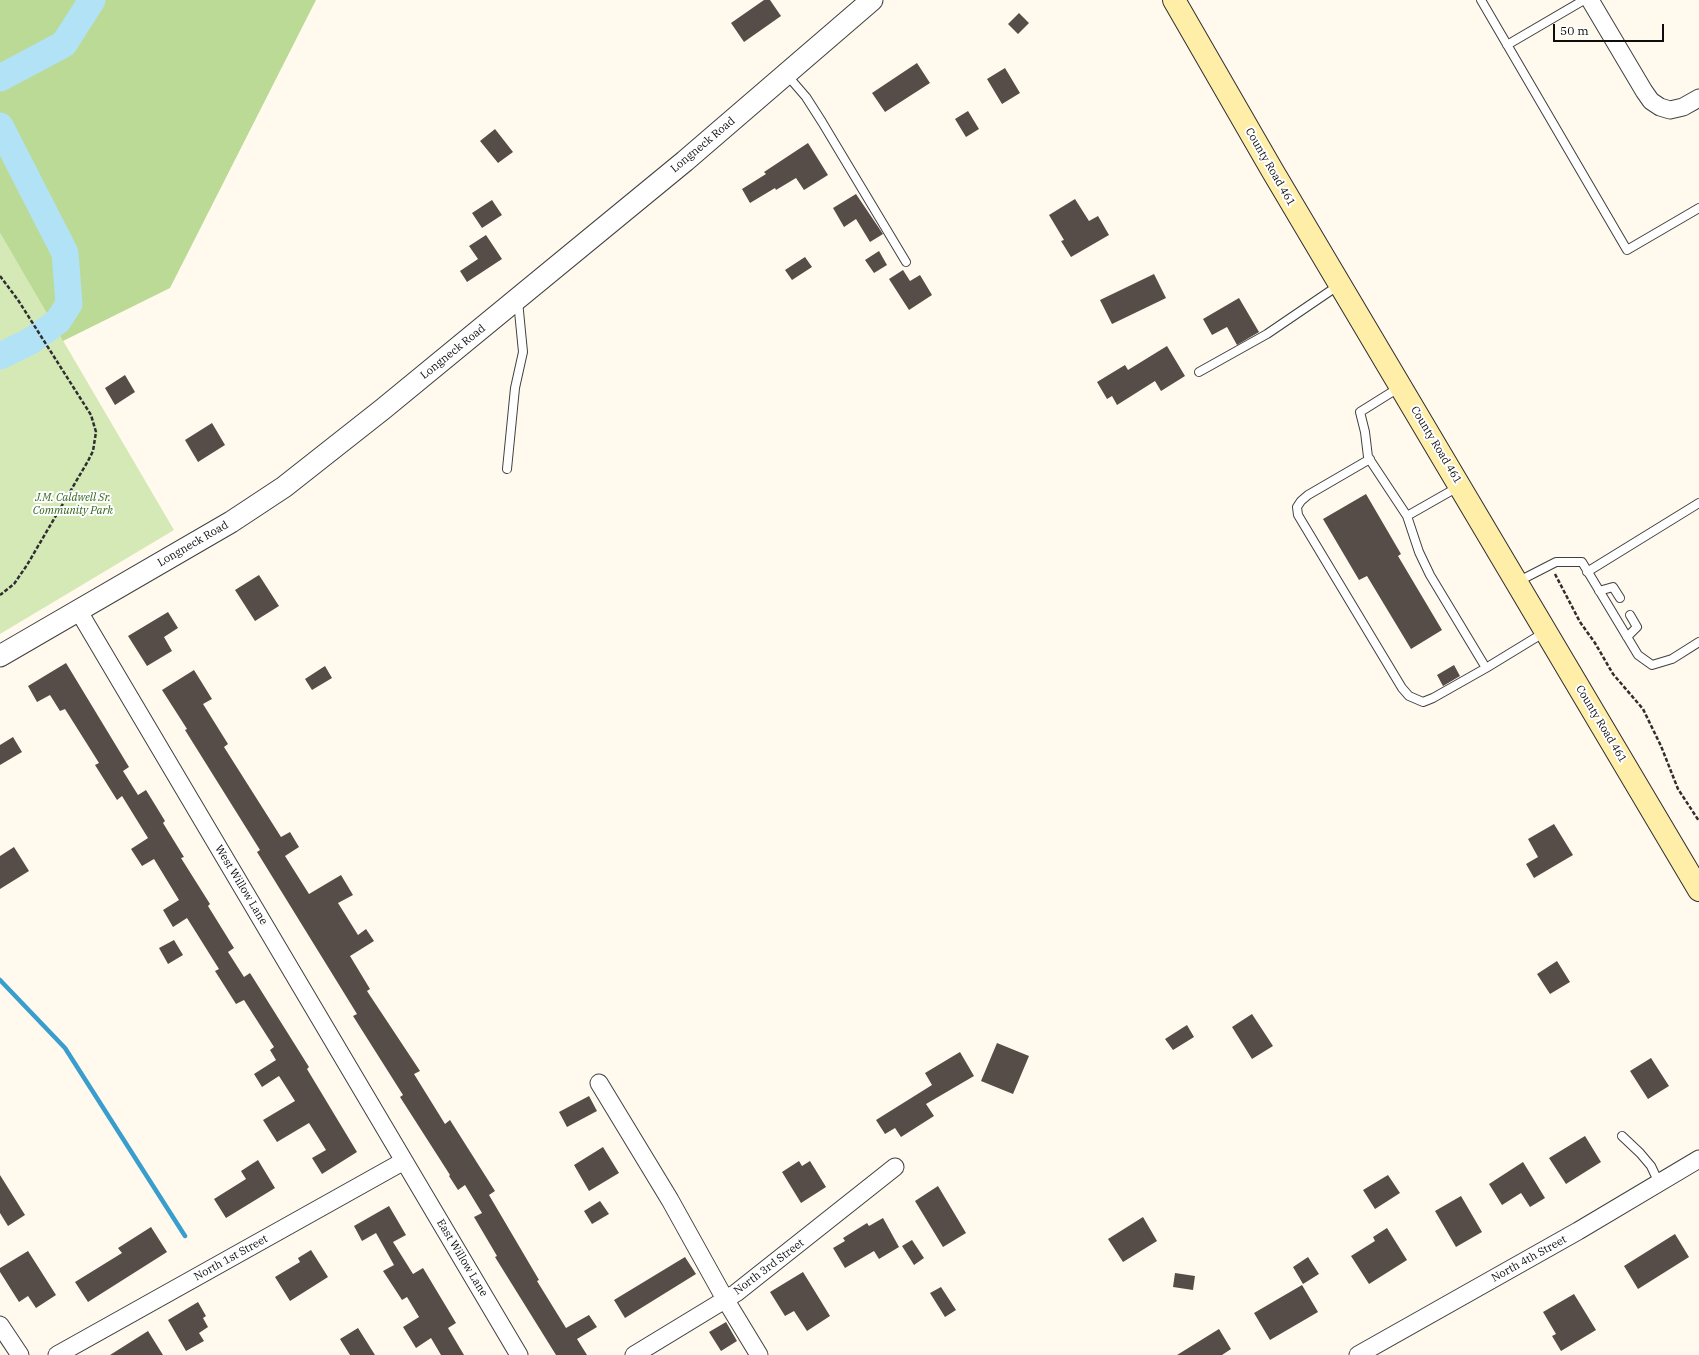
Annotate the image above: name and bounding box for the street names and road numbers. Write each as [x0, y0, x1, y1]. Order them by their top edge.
street label: Longneck Road [668, 114, 738, 176]
street label: County Road 461 [1242, 126, 1298, 208]
street label: Longneck Road [418, 322, 488, 382]
street label: County Road 461 [1408, 404, 1464, 486]
street label: Longneck Road [155, 518, 231, 570]
street label: County Road 461 [1573, 683, 1629, 765]
street label: West Willow Lane [212, 843, 270, 927]
street label: East Willow Lane [434, 1217, 490, 1299]
street label: North 1st Street [192, 1232, 270, 1284]
street label: North 4th Street [1489, 1233, 1569, 1285]
street label: North 3rd Street [731, 1236, 807, 1298]

